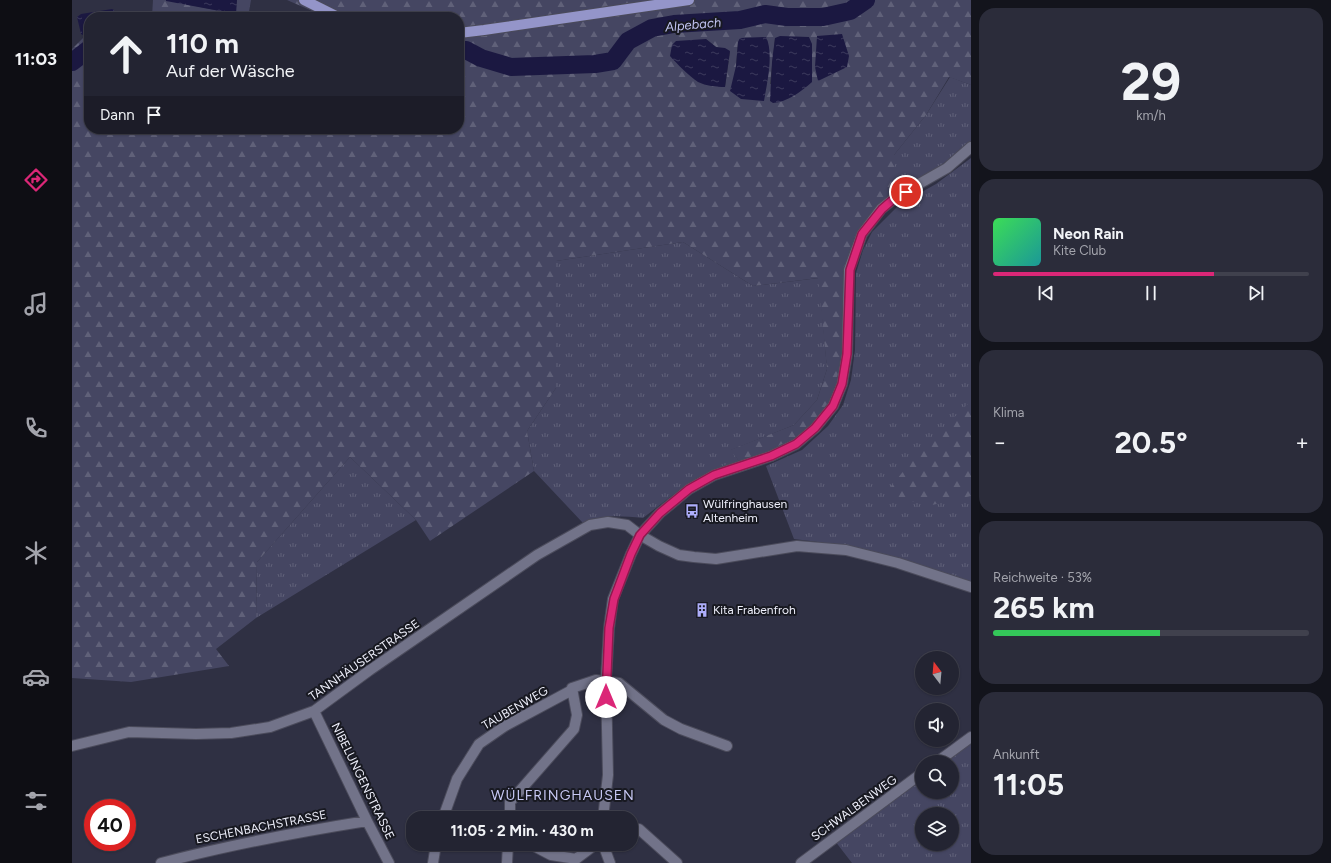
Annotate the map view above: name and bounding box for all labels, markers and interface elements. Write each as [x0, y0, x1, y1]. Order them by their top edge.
water label: Alpebach [663, 15, 722, 35]
text: 110 m [166, 26, 239, 60]
icon: ahead [100, 28, 152, 80]
text: 11:03 [15, 48, 57, 70]
text: 29 [1121, 51, 1181, 113]
text: Auf der Wäsche [166, 60, 295, 82]
icon: arrive [143, 104, 165, 126]
text: Dann [100, 106, 135, 124]
text: km/h [1136, 108, 1166, 123]
icon: directions [22, 166, 50, 194]
pin [889, 175, 923, 209]
icon: arrive [895, 181, 917, 203]
text: Neon Rain [1053, 225, 1124, 243]
text: Kite Club [1053, 243, 1106, 258]
icon: previous [1035, 282, 1057, 304]
icon: pause [1140, 282, 1162, 304]
icon: next [1245, 282, 1267, 304]
icon: music [22, 290, 50, 318]
text: Klima [993, 405, 1025, 420]
icon: phone [22, 414, 50, 442]
text: 20.5° [1114, 424, 1188, 461]
text: − [993, 429, 1007, 456]
text: + [1295, 429, 1309, 456]
place label: Wülfringhausen Altenheim [703, 497, 787, 525]
bus stop icon: Wülfringhausen Altenheim [684, 503, 700, 519]
icon: climate [22, 539, 50, 567]
text: Reichweite · 53% [993, 570, 1092, 585]
text: 265 km [993, 589, 1095, 626]
building icon: Kita Frabenfroh [694, 602, 710, 618]
place label: Kita Frabenfroh [713, 603, 796, 617]
street label: TANNHÄUSERSTRASSE [306, 617, 422, 703]
north arrow [915, 651, 959, 695]
map controls [915, 651, 959, 851]
icon: car [22, 663, 50, 691]
position arrow [585, 676, 627, 718]
street label: TAUBENWEG [480, 683, 550, 733]
button: sound [915, 703, 959, 747]
street label: NIBELUNGENSTRASSE [329, 720, 397, 842]
text: Ankunft [993, 747, 1040, 762]
button: search [915, 755, 959, 799]
text: 11:05 [993, 766, 1064, 803]
street label: SCHWALBENWEG [809, 772, 899, 844]
icon: filters [22, 787, 50, 815]
district label: WÜLFRINGHAUSEN [491, 787, 635, 804]
speed limit sign: 40 [84, 799, 136, 851]
street label: ESCHENBACHSTRASSE [194, 807, 328, 847]
button: layers [915, 807, 959, 851]
text: 11:05 · 2 Min. · 430 m [450, 822, 594, 840]

